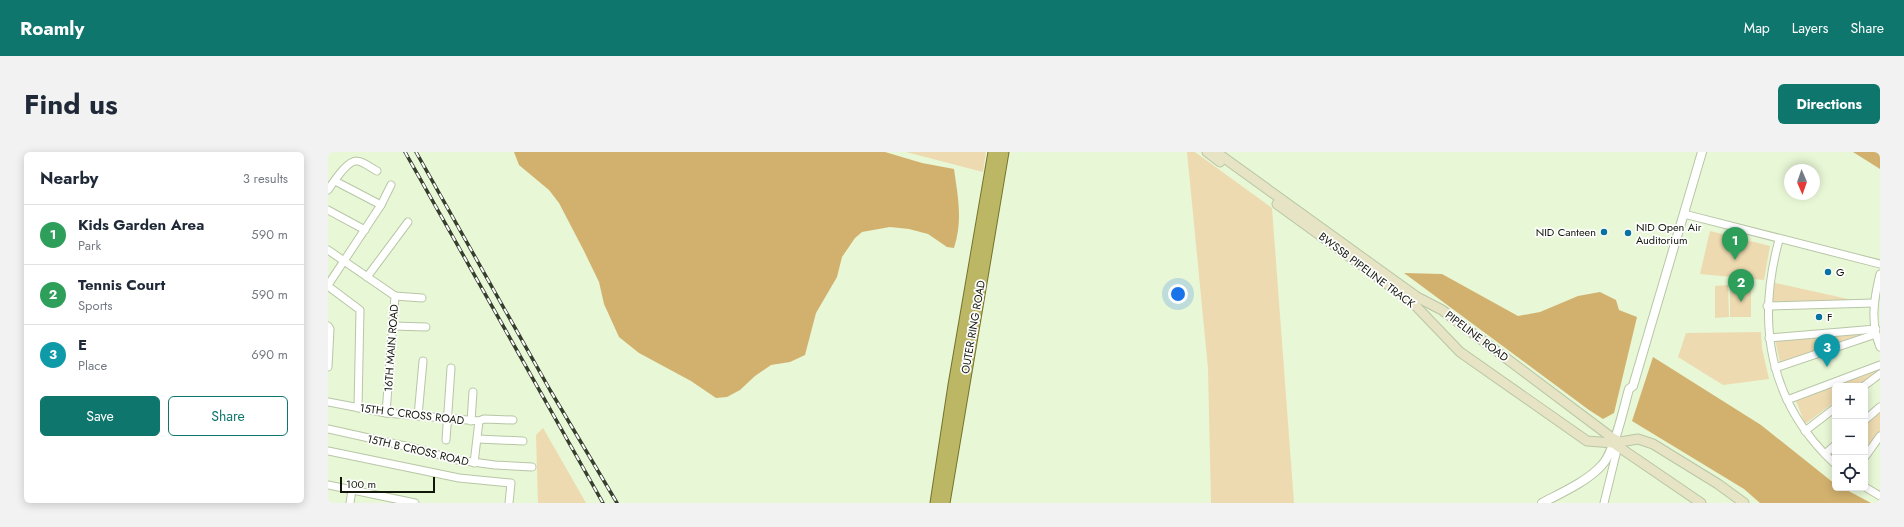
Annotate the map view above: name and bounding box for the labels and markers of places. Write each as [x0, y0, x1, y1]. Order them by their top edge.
place label: NID Open Air Auditorium [1636, 219, 1702, 248]
place label: NID Canteen [1536, 224, 1596, 240]
marker: NID Canteen [1599, 227, 1609, 237]
pin: 1 [1722, 227, 1748, 260]
marker: NID Open Air Auditorium [1623, 228, 1633, 238]
place label: G [1836, 264, 1845, 280]
marker: G [1823, 267, 1833, 277]
pin: 2 [1728, 269, 1754, 302]
place label: F [1827, 309, 1833, 325]
marker: F [1814, 312, 1824, 322]
pin: 3 [1814, 334, 1840, 367]

